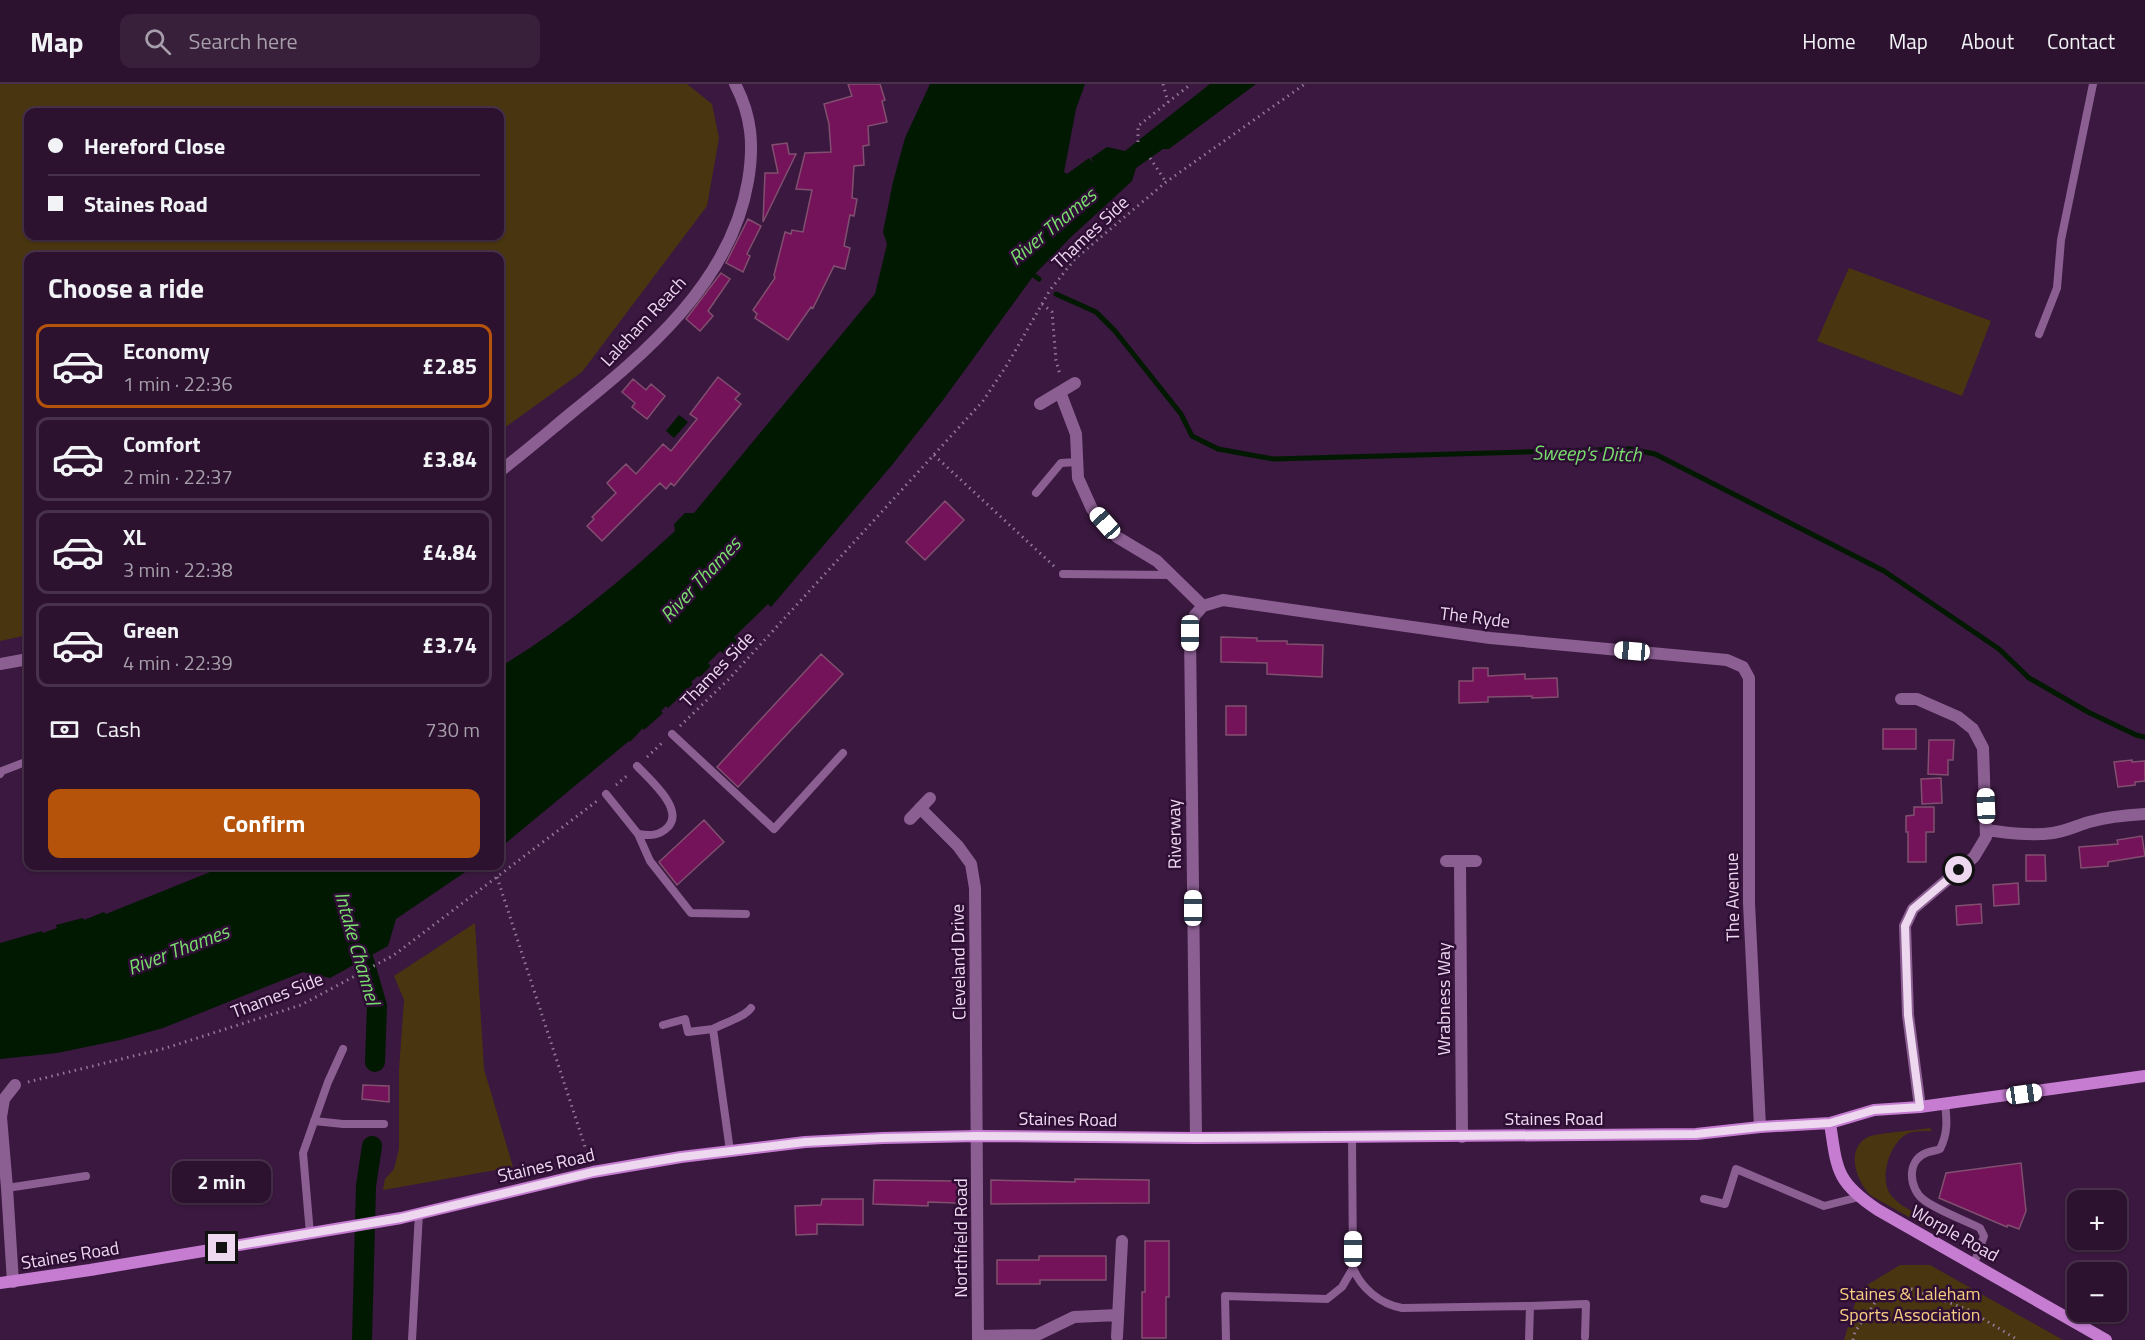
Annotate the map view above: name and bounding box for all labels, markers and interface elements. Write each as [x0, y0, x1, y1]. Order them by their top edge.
search box [120, 14, 540, 68]
text: Map [30, 20, 84, 63]
text: Search here [189, 24, 298, 58]
icon: search [141, 25, 174, 58]
text: Home [1802, 25, 1856, 57]
text: Map [1889, 25, 1928, 57]
text: About [1961, 25, 2014, 57]
text: Contact [2047, 25, 2115, 57]
text: Hereford Close [84, 129, 225, 163]
water label: River Thames [1001, 179, 1104, 272]
text: Staines Road [84, 187, 208, 221]
street label: Thames Side [1045, 189, 1135, 275]
text: Choose a ride [48, 267, 204, 308]
street label: Laleham Reach [594, 270, 692, 372]
text: Economy [123, 334, 210, 368]
icon: car [51, 339, 105, 393]
text: £2.85 [422, 349, 477, 383]
text: 1 min · 22:36 [123, 368, 233, 399]
text: Comfort [123, 427, 201, 461]
icon: car [51, 432, 105, 486]
water label: Sweep's Ditch [1532, 437, 1643, 469]
text: £3.84 [422, 442, 477, 476]
text: 2 min · 22:37 [123, 461, 233, 492]
car [1086, 504, 1124, 542]
text: XL [123, 520, 146, 554]
icon: car [51, 525, 105, 579]
water label: River Thames [652, 528, 749, 629]
text: £4.84 [422, 535, 477, 569]
text: 3 min · 22:38 [123, 554, 233, 585]
street label: The Ryde [1438, 599, 1512, 635]
text: Green [123, 613, 179, 647]
car [1181, 615, 1199, 651]
icon: car [51, 618, 105, 672]
street label: Thames Side [674, 625, 760, 713]
text: £3.74 [422, 628, 477, 662]
car [1613, 640, 1651, 662]
text: 4 min · 22:39 [123, 647, 233, 678]
text: Cash [96, 712, 141, 746]
icon: cash [48, 713, 81, 746]
text: 730 m [425, 714, 480, 745]
car [1976, 788, 1996, 824]
button: Confirm [48, 789, 480, 858]
street label: Riverway [1160, 798, 1188, 869]
street label: The Avenue [1718, 853, 1746, 941]
route start [1945, 856, 1972, 883]
water label: Intake Channel [327, 888, 390, 1011]
car [1184, 890, 1202, 926]
street label: Cleveland Drive [943, 904, 973, 1020]
water label: River Thames [123, 915, 235, 983]
street label: Wrabness Way [1430, 942, 1457, 1056]
street label: Thames Side [227, 965, 327, 1025]
car [2005, 1083, 2043, 1105]
street label: Staines Road [1018, 1105, 1118, 1133]
street label: Staines Road [1505, 1105, 1603, 1132]
street label: Staines Road [495, 1141, 597, 1189]
callout: 2 min [172, 1161, 272, 1203]
text: 2 min [197, 1166, 246, 1197]
street label: Northfield Road [947, 1178, 974, 1298]
map controls [2067, 1190, 2127, 1322]
button: + [2067, 1190, 2127, 1250]
street label: Worple Road [1906, 1198, 2004, 1268]
car [1344, 1231, 1362, 1267]
street label: Staines Road [19, 1234, 121, 1276]
route end [208, 1234, 235, 1261]
button: − [2067, 1262, 2127, 1322]
park label: Staines & Laleham Sports Association [1840, 1280, 1980, 1328]

